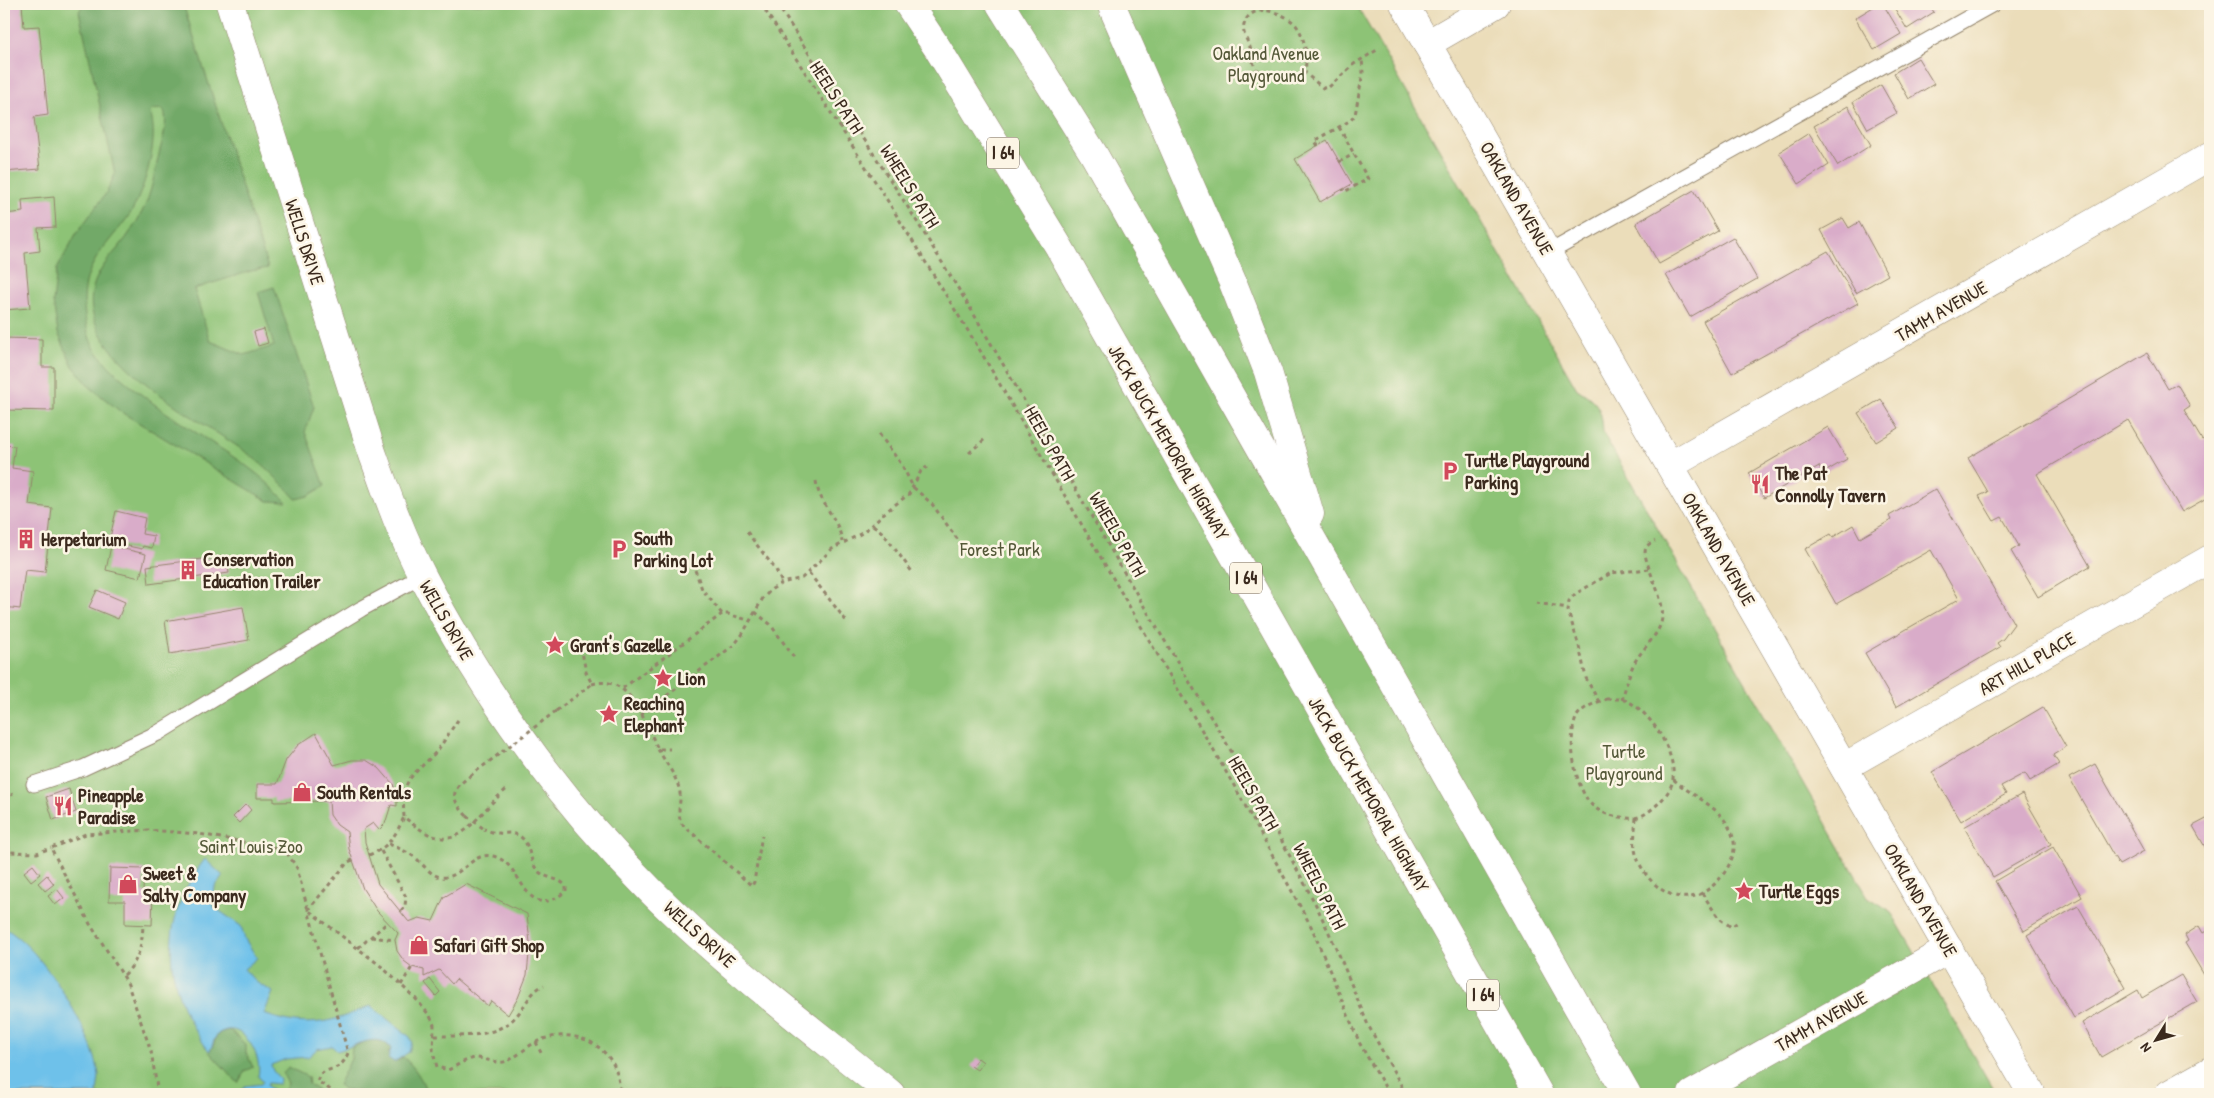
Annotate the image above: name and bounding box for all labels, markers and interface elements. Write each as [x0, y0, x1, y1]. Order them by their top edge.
park label: Oakland Avenue Playground [1213, 40, 1320, 88]
street label: HEELS PATH [804, 56, 870, 139]
street label: OAKLAND AVENUE [1474, 137, 1560, 260]
road number: I 64 [987, 138, 1019, 168]
street label: WHEELS PATH [874, 139, 946, 233]
street label: WELLS DRIVE [279, 196, 331, 289]
street label: TAMM AVENUE [1890, 274, 1992, 348]
street label: JACK BUCK MEMORIAL HIGHWAY [1102, 339, 1236, 545]
street label: HEELS PATH [1018, 401, 1082, 485]
place label: Turtle Playground Parking [1464, 447, 1590, 496]
parking icon: Turtle Playground Parking [1439, 460, 1461, 482]
place label: The Pat Connolly Tavern [1774, 460, 1886, 509]
restaurant icon: The Pat Connolly Tavern [1749, 473, 1771, 495]
street label: WHEELS PATH [1083, 487, 1153, 581]
street label: OAKLAND AVENUE [1676, 488, 1762, 611]
place label: South Parking Lot [634, 525, 714, 574]
place label: Herpetarium [41, 526, 127, 553]
building icon: Herpetarium [15, 528, 37, 550]
park label: Forest Park [959, 536, 1040, 562]
parking icon: South Parking Lot [608, 538, 630, 560]
place label: Conservation Education Trailer [203, 546, 321, 594]
building icon: Conservation Education Trailer [177, 559, 199, 581]
road number: I 64 [1230, 562, 1262, 594]
street label: WELLS DRIVE [414, 575, 481, 665]
street label: ART HILL PLACE [1974, 625, 2080, 701]
place label: Grant's Gazelle [570, 632, 672, 658]
place icon: Grant's Gazelle [544, 634, 566, 656]
place label: Lion [678, 665, 706, 691]
place icon: Lion [652, 667, 674, 689]
place label: Reaching Elephant [624, 690, 685, 739]
street label: JACK BUCK MEMORIAL HIGHWAY [1302, 691, 1436, 897]
place icon: Reaching Elephant [598, 703, 620, 725]
park label: Turtle Playground [1586, 738, 1663, 786]
street label: HEELS PATH [1222, 751, 1286, 835]
place label: South Rentals [317, 779, 412, 805]
shop icon: South Rentals [291, 781, 313, 803]
place label: Pineapple Paradise [78, 782, 144, 830]
restaurant icon: Pineapple Paradise [52, 795, 74, 817]
park label: Saint Louis Zoo [199, 833, 303, 859]
street label: WHEELS PATH [1287, 838, 1353, 934]
street label: OAKLAND AVENUE [1878, 839, 1964, 962]
place label: Sweet & Salty Company [143, 860, 246, 909]
shop icon: Sweet & Salty Company [117, 873, 139, 895]
place label: Turtle Eggs [1758, 878, 1840, 905]
place icon: Turtle Eggs [1733, 880, 1755, 902]
street label: WELLS DRIVE [658, 895, 742, 974]
place label: Safari Gift Shop [434, 932, 545, 959]
shop icon: Safari Gift Shop [408, 934, 430, 956]
road number: I 64 [1467, 980, 1499, 1010]
street label: TAMM AVENUE [1770, 984, 1872, 1058]
north arrow [2132, 1016, 2182, 1066]
text: N [2135, 1039, 2155, 1057]

